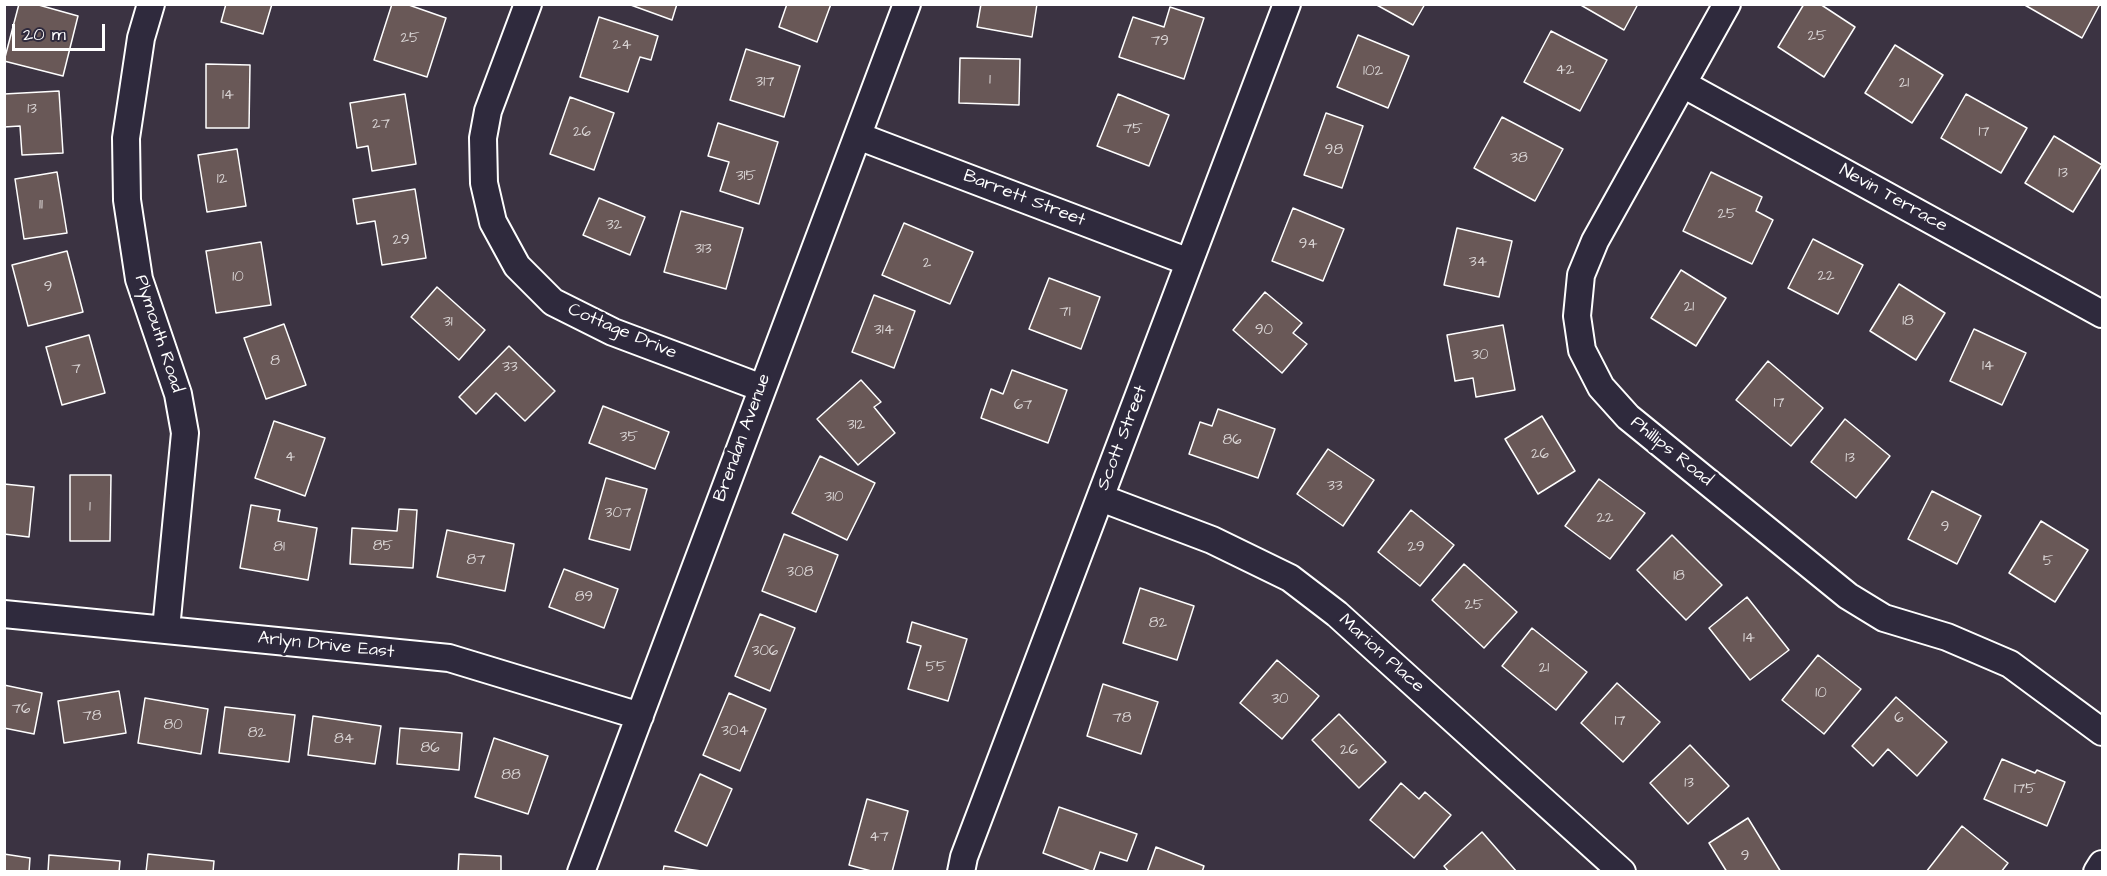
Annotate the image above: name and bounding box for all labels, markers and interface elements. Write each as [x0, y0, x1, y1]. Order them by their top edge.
scale bar [15, 12, 108, 50]
text: 20 m [23, 22, 66, 47]
house number: 25 [1807, 28, 1827, 46]
house number: 25 [400, 30, 420, 48]
house number: 79 [1151, 33, 1169, 51]
house number: 24 [613, 37, 631, 55]
house number: 42 [1556, 62, 1574, 80]
house number: 102 [1363, 63, 1383, 81]
house number: 1 [989, 72, 991, 90]
house number: 317 [756, 74, 774, 92]
house number: 21 [1899, 75, 1909, 93]
house number: 14 [222, 87, 234, 105]
house number: 13 [27, 101, 37, 119]
house number: 27 [372, 116, 390, 134]
house number: 75 [1123, 121, 1143, 139]
house number: 26 [573, 124, 591, 142]
house number: 17 [1978, 124, 1990, 142]
house number: 98 [1325, 142, 1343, 160]
house number: 38 [1510, 150, 1528, 168]
street label: Nevin Terrace [1835, 160, 1951, 238]
house number: 13 [2058, 165, 2068, 183]
street label: Barrett Street [960, 166, 1088, 232]
house number: 315 [736, 168, 756, 186]
house number: 12 [217, 171, 227, 189]
house number: 11 [39, 197, 43, 215]
house number: 25 [1717, 206, 1737, 224]
house number: 32 [606, 217, 622, 235]
house number: 29 [392, 232, 410, 250]
house number: 94 [1299, 236, 1317, 254]
house number: 313 [694, 241, 712, 259]
house number: 34 [1469, 254, 1487, 272]
house number: 2 [923, 255, 931, 273]
house number: 22 [1817, 268, 1835, 286]
house number: 10 [232, 269, 244, 287]
street label: Plymouth Road [129, 273, 187, 395]
house number: 9 [44, 279, 52, 297]
street label: Cottage Drive [564, 299, 680, 365]
house number: 21 [1684, 299, 1694, 317]
house number: 71 [1059, 304, 1071, 322]
house number: 18 [1902, 313, 1914, 331]
house number: 31 [443, 314, 453, 332]
house number: 314 [874, 322, 894, 340]
house number: 90 [1255, 322, 1273, 340]
house number: 30 [1471, 347, 1489, 365]
house number: 8 [270, 353, 280, 371]
house number: 14 [1982, 358, 1994, 376]
house number: 33 [502, 359, 518, 377]
house number: 7 [71, 361, 81, 379]
street label: Brendan Avenue [710, 371, 776, 505]
street label: Scott Street [1093, 383, 1153, 493]
house number: 17 [1773, 395, 1785, 413]
house number: 67 [1014, 397, 1032, 415]
street label: Phillips Road [1626, 412, 1716, 492]
house number: 312 [847, 417, 865, 435]
house number: 35 [620, 429, 638, 447]
house number: 86 [1222, 432, 1242, 450]
house number: 26 [1531, 446, 1549, 464]
house number: 4 [285, 449, 295, 467]
house number: 13 [1845, 450, 1855, 468]
house number: 33 [1327, 478, 1343, 496]
house number: 310 [824, 489, 844, 507]
house number: 1 [89, 499, 91, 517]
house number: 307 [605, 505, 631, 523]
house number: 22 [1596, 510, 1614, 528]
house number: 9 [1941, 519, 1949, 537]
house number: 85 [373, 538, 393, 556]
house number: 81 [273, 539, 285, 557]
house number: 29 [1407, 539, 1425, 557]
house number: 87 [467, 552, 485, 570]
house number: 5 [2043, 553, 2053, 571]
house number: 308 [787, 564, 813, 582]
house number: 18 [1673, 568, 1685, 586]
house number: 89 [575, 589, 593, 607]
house number: 25 [1464, 597, 1484, 615]
street label: Marion Place [1334, 610, 1428, 698]
house number: 82 [1149, 615, 1167, 633]
street label: Arlyn Drive East [257, 628, 395, 664]
house number: 14 [1743, 630, 1755, 648]
house number: 306 [752, 643, 778, 661]
house number: 55 [925, 659, 947, 677]
house number: 21 [1539, 660, 1549, 678]
house number: 10 [1815, 685, 1827, 703]
house number: 30 [1271, 691, 1289, 709]
house number: 76 [12, 701, 30, 719]
house number: 78 [83, 708, 101, 726]
house number: 78 [1113, 710, 1131, 728]
house number: 6 [1894, 710, 1904, 728]
house number: 17 [1614, 713, 1626, 731]
house number: 80 [163, 717, 183, 735]
house number: 304 [721, 723, 749, 741]
house number: 82 [248, 725, 266, 743]
house number: 84 [334, 731, 354, 749]
house number: 86 [420, 740, 440, 758]
house number: 26 [1340, 742, 1358, 760]
house number: 88 [501, 767, 521, 785]
house number: 13 [1684, 775, 1694, 793]
house number: 175 [2014, 781, 2036, 799]
house number: 47 [869, 829, 889, 847]
house number: 9 [1741, 848, 1749, 866]

